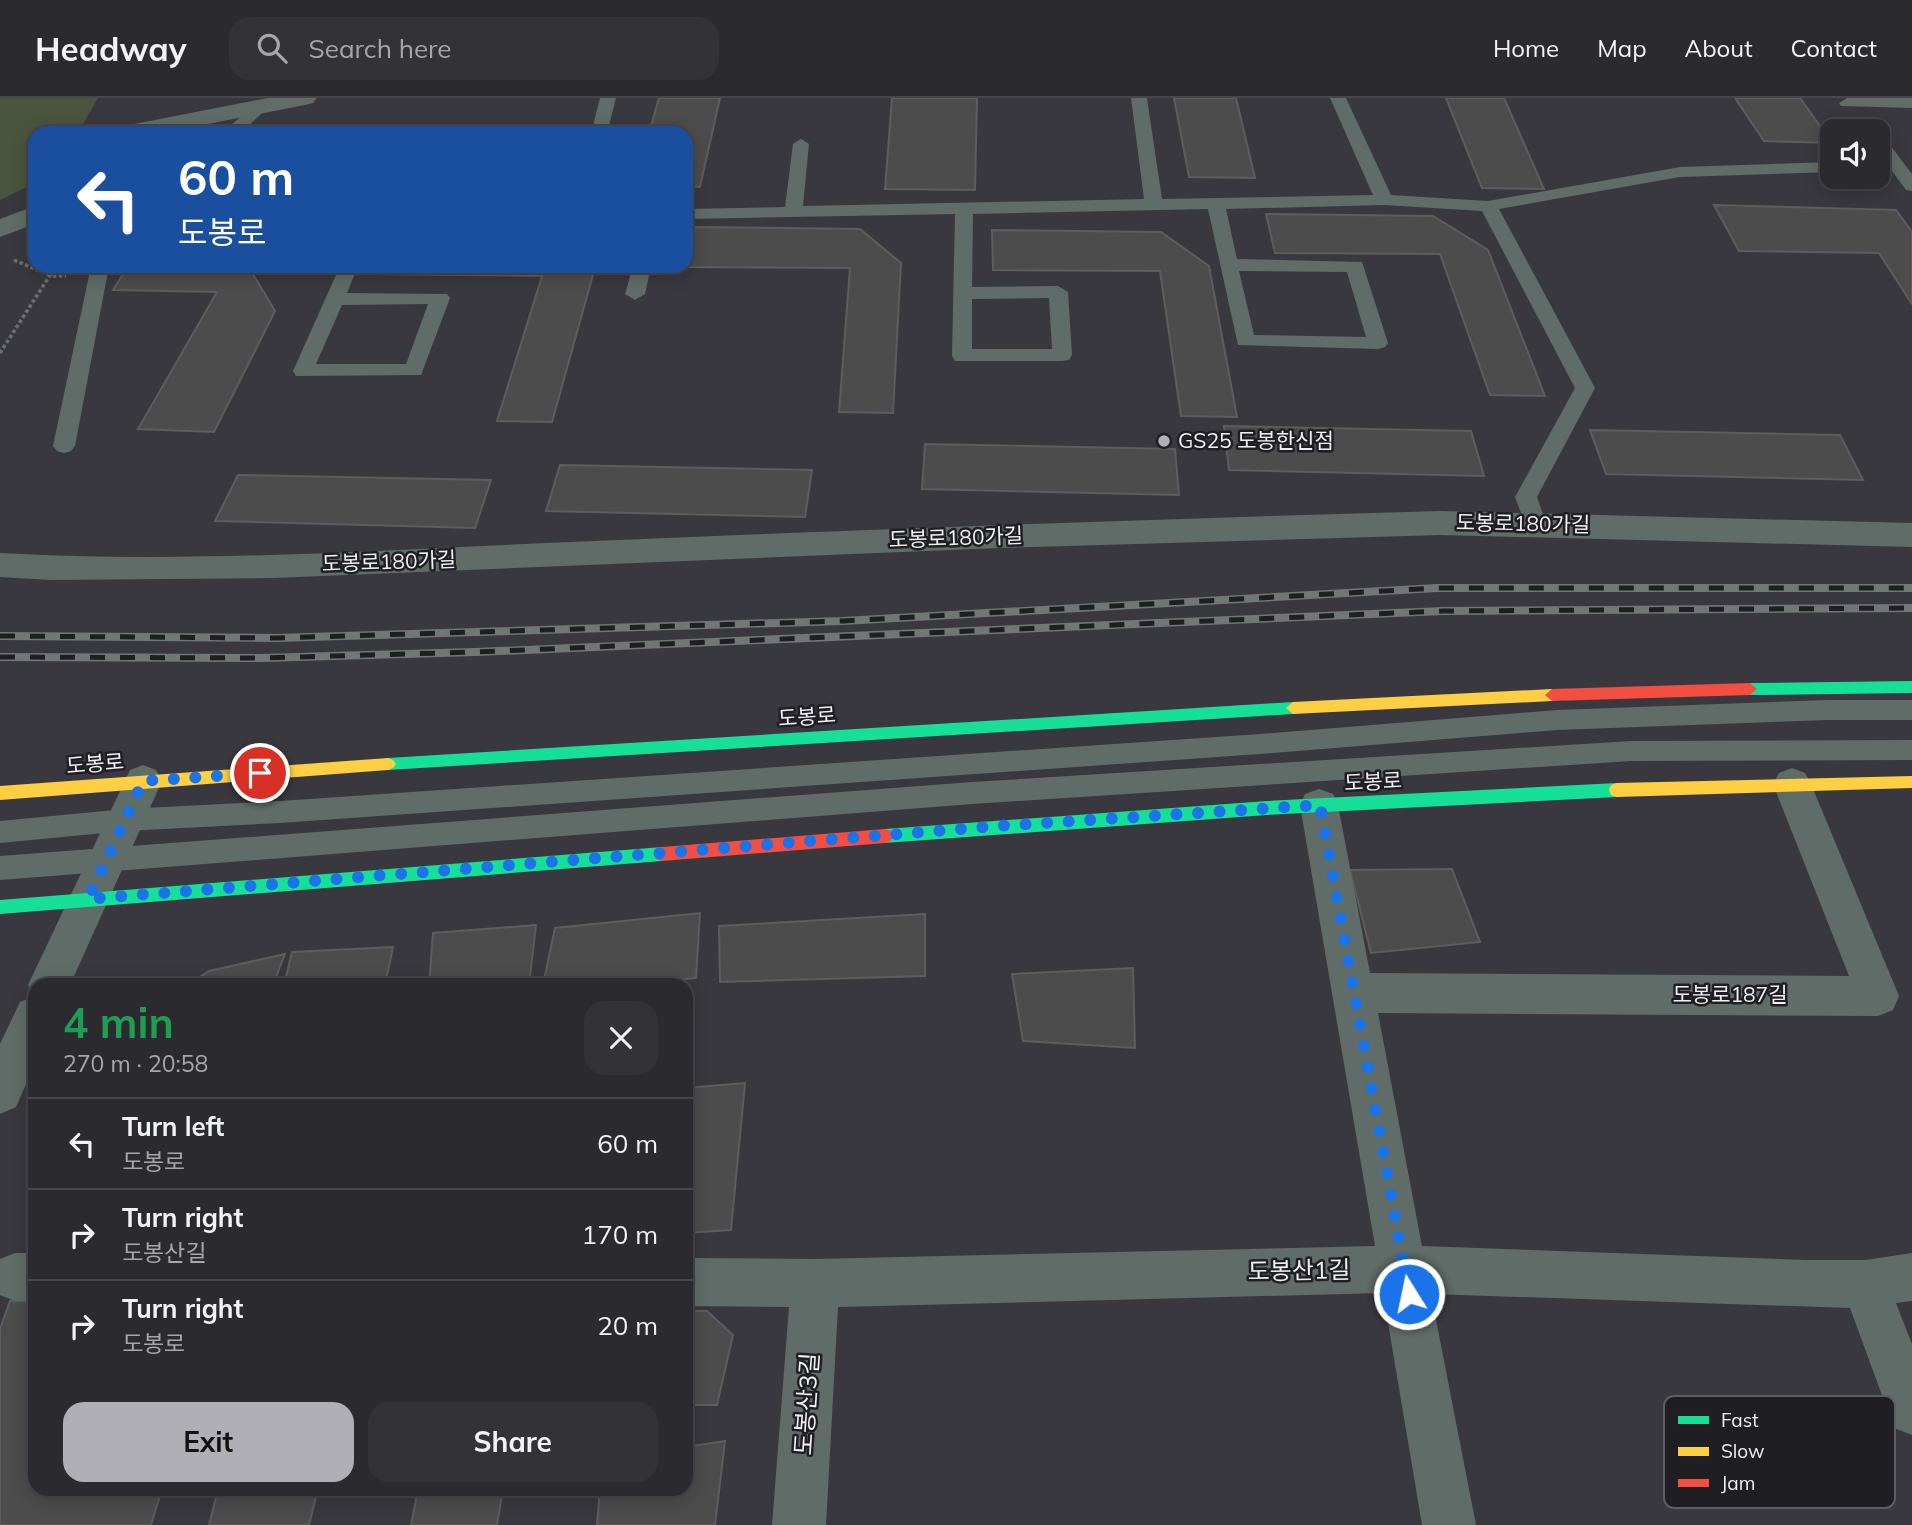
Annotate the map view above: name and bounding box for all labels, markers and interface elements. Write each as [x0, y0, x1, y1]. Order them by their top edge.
search box [229, 17, 719, 80]
text: Headway [35, 28, 187, 69]
icon: search [253, 29, 291, 67]
text: Search here [309, 32, 451, 65]
text: Home [1493, 33, 1559, 63]
text: Map [1597, 33, 1647, 63]
text: About [1685, 33, 1753, 63]
text: Contact [1791, 33, 1877, 63]
map controls [1820, 119, 1890, 189]
button: sound [1820, 119, 1890, 189]
text: 60 m [178, 146, 294, 207]
icon: left [63, 154, 154, 245]
text: 도봉로 [178, 212, 266, 252]
place label: GS25 도봉한신점 [1178, 427, 1334, 453]
marker: GS25 도봉한신점 [1156, 433, 1172, 449]
street label: 도봉로180가길 [1456, 509, 1590, 537]
street label: 도봉로180가길 [888, 522, 1024, 552]
street label: 도봉로180가길 [321, 546, 457, 576]
street label: 도봉로 [777, 701, 837, 731]
pin [230, 743, 290, 803]
street label: 도봉로 [65, 748, 125, 778]
icon: arrive [241, 754, 279, 792]
street label: 도봉로 [1343, 767, 1403, 796]
street label: 도봉로187길 [1672, 981, 1788, 1007]
text: 4 min [63, 996, 174, 1049]
button: close [584, 1001, 658, 1075]
text: 270 m · 20:58 [63, 1049, 208, 1078]
text: Turn left [122, 1110, 224, 1143]
icon: left [63, 1125, 101, 1163]
text: 60 m [597, 1127, 658, 1160]
text: 도봉로 [122, 1147, 185, 1176]
text: Turn right [122, 1201, 243, 1234]
icon: right [63, 1216, 101, 1254]
text: 170 m [582, 1218, 658, 1251]
text: 도봉산길 [122, 1238, 207, 1267]
street label: 도봉산1길 [1247, 1254, 1351, 1286]
position arrow [1372, 1257, 1446, 1331]
text: Turn right [122, 1292, 243, 1325]
icon: right [63, 1307, 101, 1345]
text: 20 m [597, 1309, 658, 1342]
text: 도봉로 [122, 1329, 185, 1358]
street label: 도봉산3길 [787, 1352, 825, 1456]
legend [1664, 1396, 1895, 1508]
button: Exit [63, 1402, 354, 1482]
button: Share [368, 1402, 658, 1482]
text: Fast [1721, 1408, 1759, 1432]
text: Slow [1721, 1439, 1765, 1463]
text: Jam [1721, 1471, 1755, 1495]

